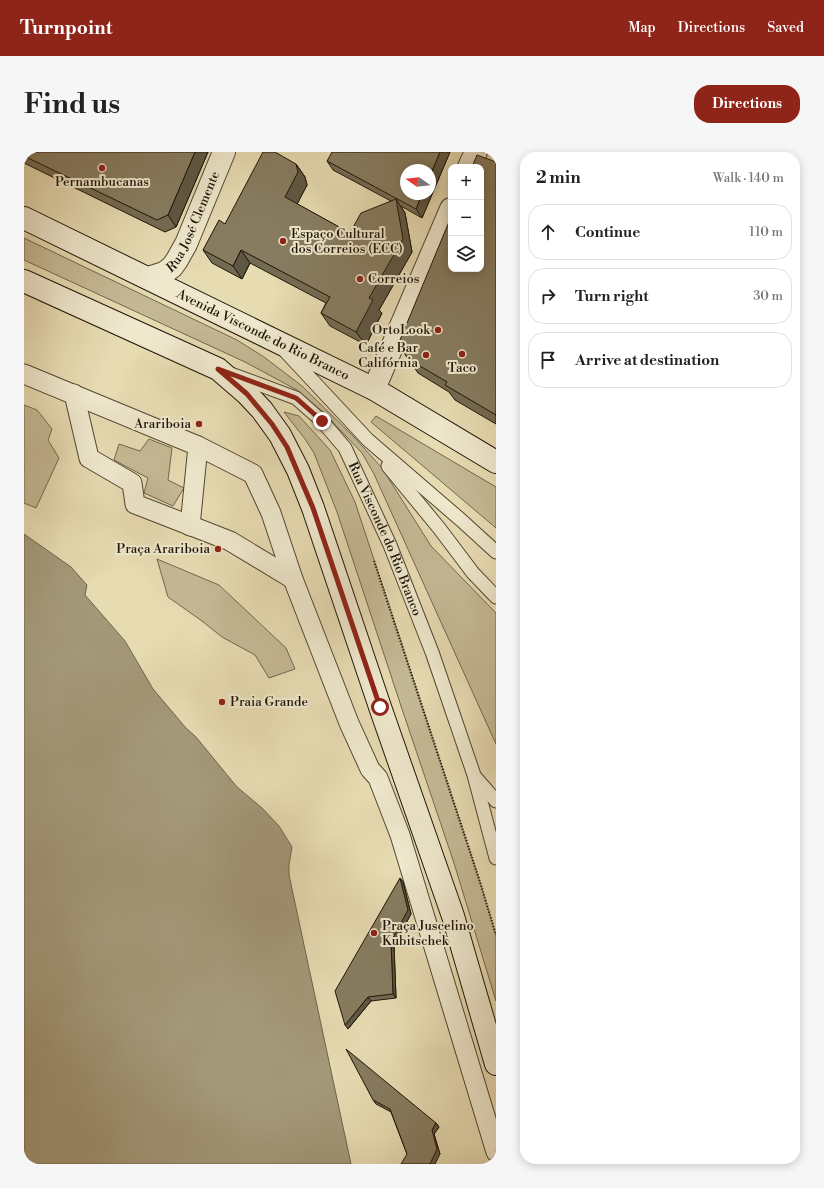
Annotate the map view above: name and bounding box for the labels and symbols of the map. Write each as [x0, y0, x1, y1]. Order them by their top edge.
marker: Pernambucanas [97, 163, 107, 173]
north arrow [400, 164, 436, 200]
street label: Rua José Clemente [164, 168, 223, 276]
place label: Pernambucanas [55, 174, 149, 190]
place label: Espaço Cultural dos Correios (ECC) [291, 226, 403, 257]
marker: Espaço Cultural dos Correios (ECC) [278, 236, 288, 246]
place label: Correios [368, 271, 420, 287]
marker: Correios [355, 274, 365, 284]
street label: Avenida Visconde do Rio Branco [173, 285, 352, 384]
place label: OrtoLook [372, 322, 431, 338]
marker: OrtoLook [433, 325, 443, 335]
place label: Café e Bar Califórnia [358, 340, 418, 371]
marker: Taco [457, 349, 467, 359]
marker: Café e Bar Califórnia [421, 350, 431, 360]
place label: Taco [448, 360, 476, 376]
route end [313, 412, 331, 430]
place label: Arariboia [133, 416, 191, 432]
marker: Arariboia [194, 419, 204, 429]
street label: Rua Visconde do Rio Branco [345, 460, 425, 618]
place label: Praça Arariboia [116, 541, 210, 557]
marker: Praça Arariboia [213, 544, 223, 554]
place label: Praia Grande [230, 694, 308, 710]
marker: Praia Grande [217, 697, 227, 707]
route start [371, 698, 389, 716]
place label: Praça Juscelino Kubitschek [382, 918, 474, 949]
marker: Praça Juscelino Kubitschek [369, 928, 379, 938]

